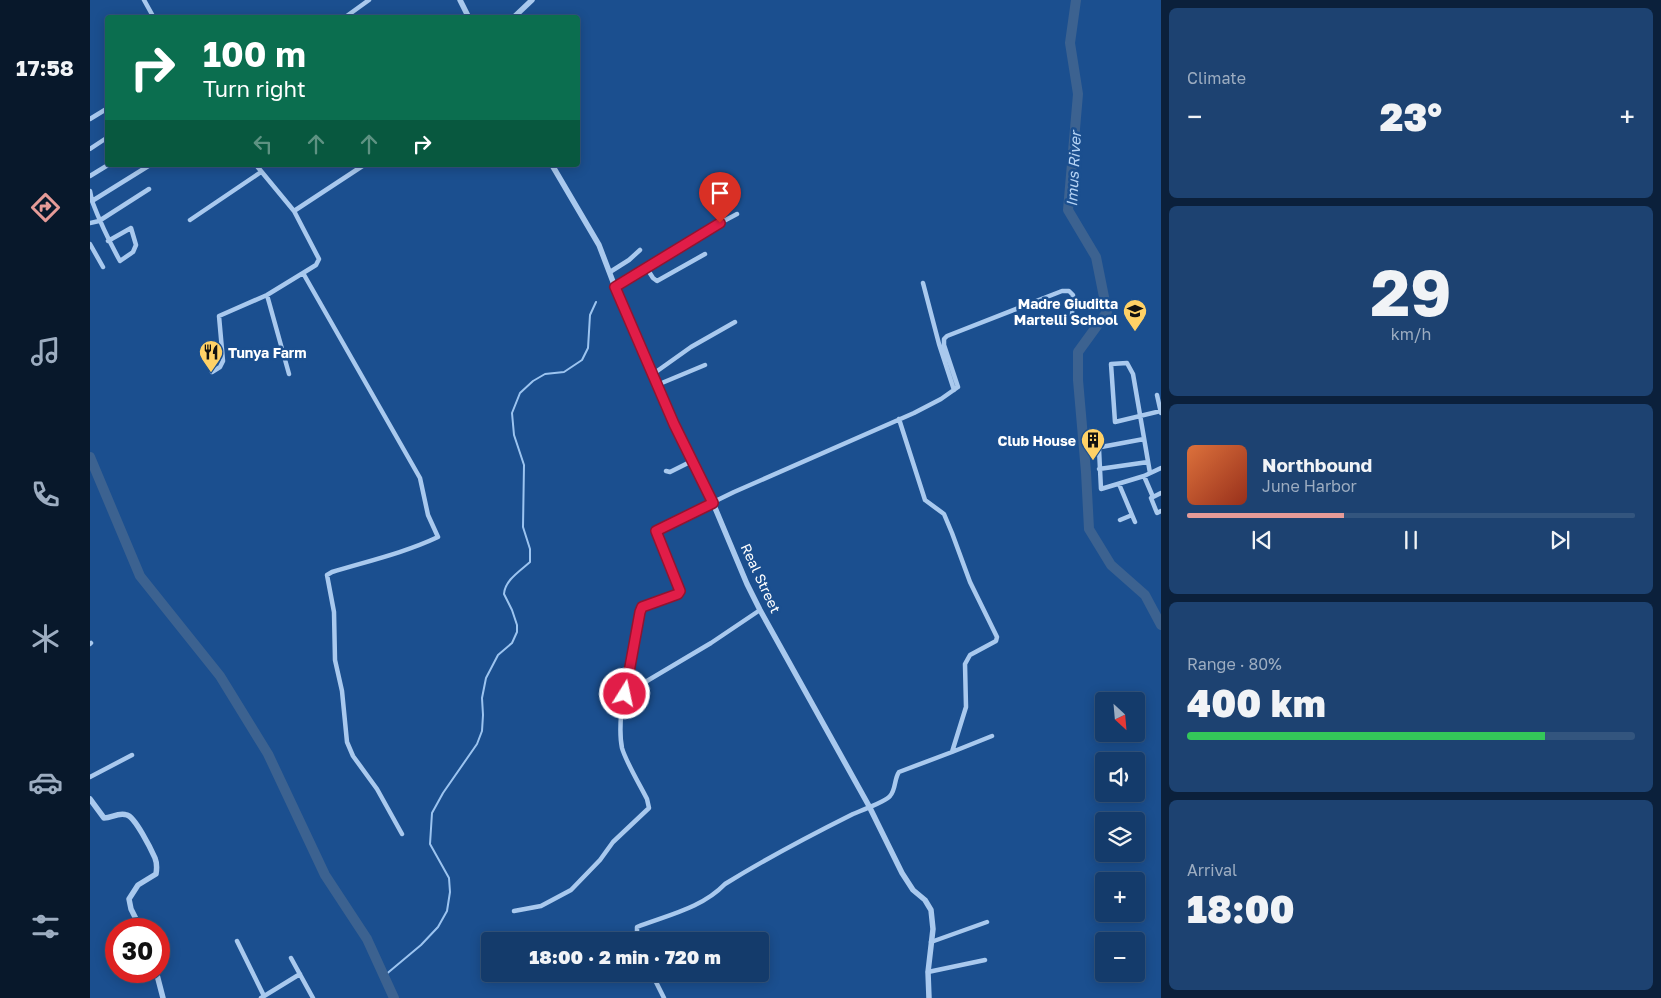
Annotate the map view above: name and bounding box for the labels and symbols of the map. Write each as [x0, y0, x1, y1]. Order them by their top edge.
water label: Imus River [1062, 129, 1084, 207]
pin [699, 172, 741, 223]
place label: Madre Giuditta Martelli School [1014, 295, 1118, 328]
school or university icon: Madre Giuditta Martelli School [1122, 298, 1148, 332]
restaurant icon: Tunya Farm [198, 339, 224, 373]
place label: Tunya Farm [228, 344, 307, 361]
building icon: Club House [1080, 427, 1106, 461]
place label: Club House [997, 432, 1076, 449]
street label: Real Street [737, 540, 785, 616]
position arrow [598, 667, 650, 719]
north arrow [1095, 692, 1145, 742]
speed limit sign: 30 [105, 918, 170, 983]

